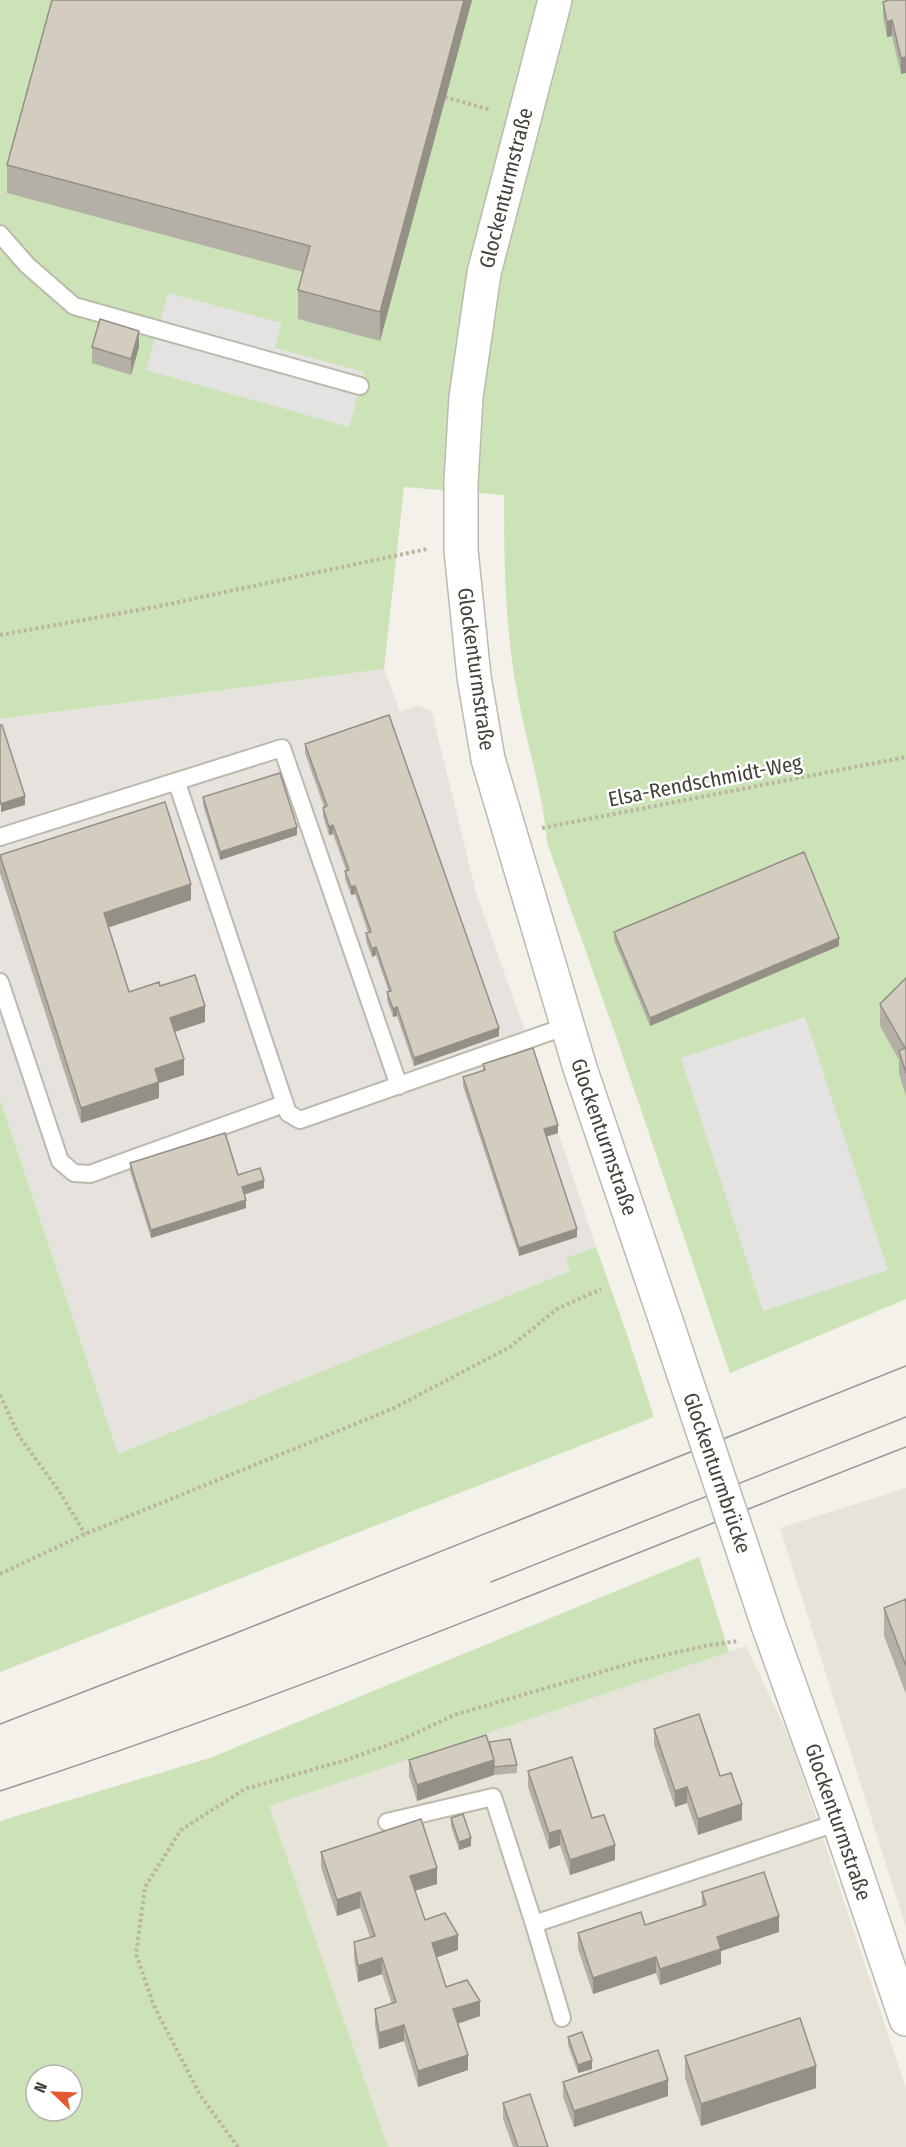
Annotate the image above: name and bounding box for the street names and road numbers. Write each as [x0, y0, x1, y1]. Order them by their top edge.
street label: Glockenturmstraße [474, 105, 538, 271]
street label: Glockenturmstraße [452, 586, 500, 752]
street label: Elsa-Rendschmidt-Weg [606, 749, 804, 813]
street label: Glockenturmstraße [565, 1055, 643, 1219]
street label: Glockenturmbrücke [677, 1389, 757, 1557]
street label: Glockenturmstraße [799, 1740, 877, 1904]

